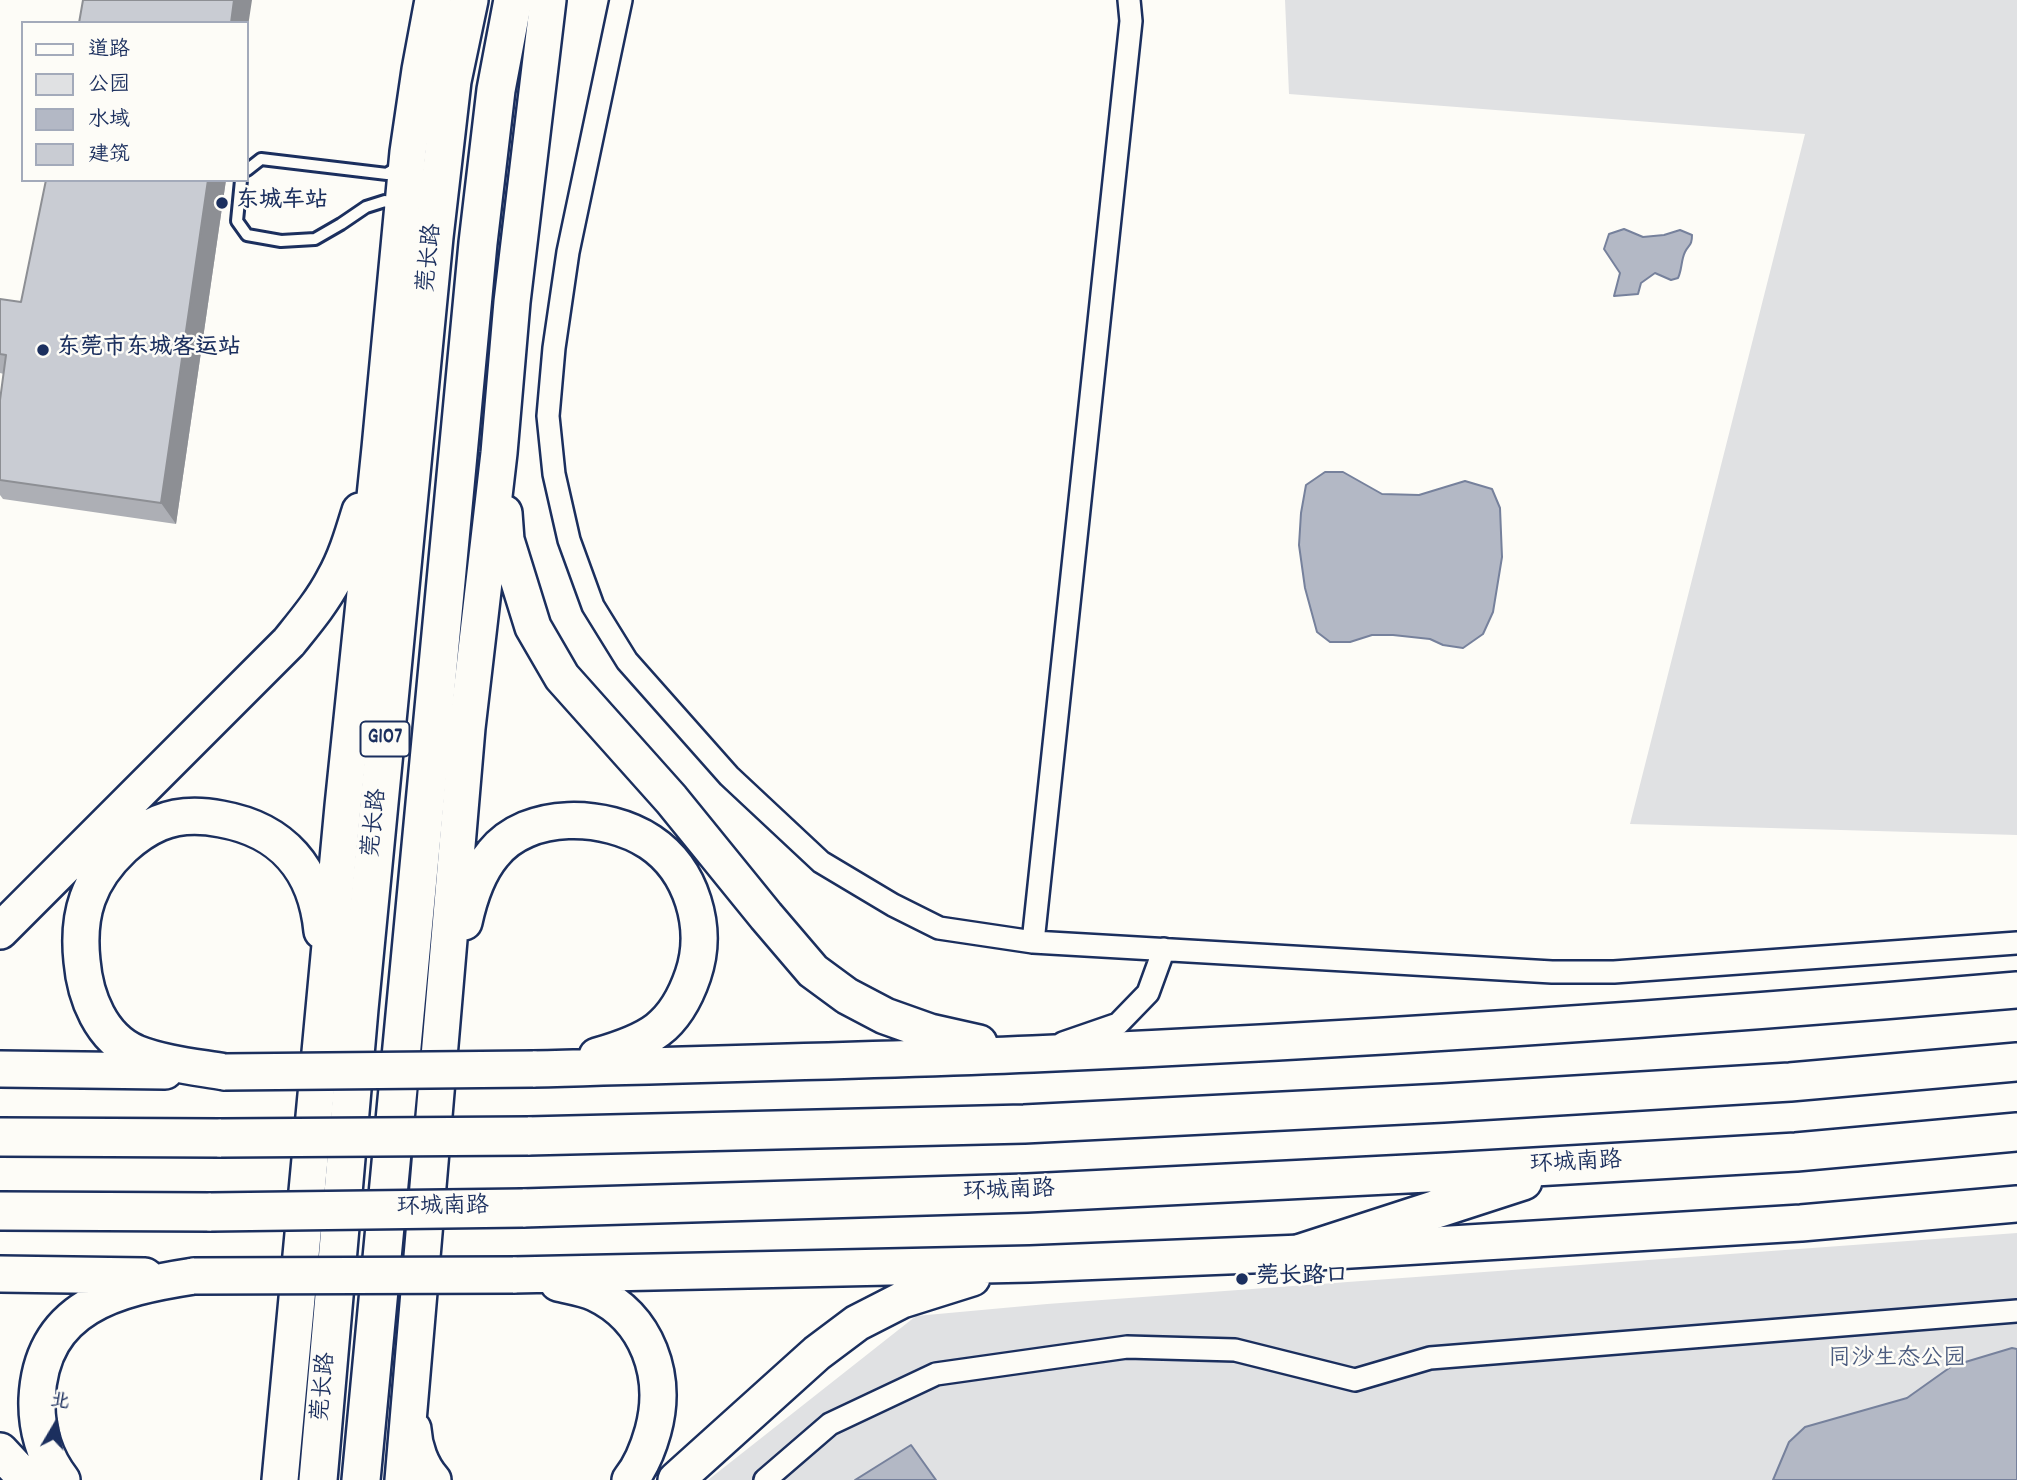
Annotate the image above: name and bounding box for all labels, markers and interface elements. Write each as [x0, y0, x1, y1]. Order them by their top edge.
legend [21, 21, 248, 182]
text: 道路 [88, 36, 130, 66]
text: 公园 [88, 71, 130, 101]
text: 水域 [88, 106, 130, 136]
text: 建筑 [88, 141, 130, 171]
place label: 东城车站 [236, 189, 328, 217]
marker: 东城车站 [214, 195, 230, 211]
street label: 莞长路 [415, 222, 449, 294]
place label: 东莞市东城客运站 [57, 336, 241, 364]
marker: 东莞市东城客运站 [35, 342, 51, 358]
road number: G107 [360, 722, 410, 756]
street label: 莞长路 [360, 787, 394, 859]
street label: 环城南路 [1529, 1149, 1623, 1181]
street label: 环城南路 [963, 1178, 1055, 1208]
street label: 环城南路 [397, 1194, 489, 1224]
place label: 莞长路口 [1256, 1265, 1348, 1293]
marker: 莞长路口 [1234, 1271, 1250, 1287]
park label: 同沙生态公园 [1828, 1347, 1966, 1375]
street label: 莞长路 [309, 1351, 343, 1423]
text: 北 [48, 1388, 71, 1418]
north arrow [21, 1389, 91, 1459]

